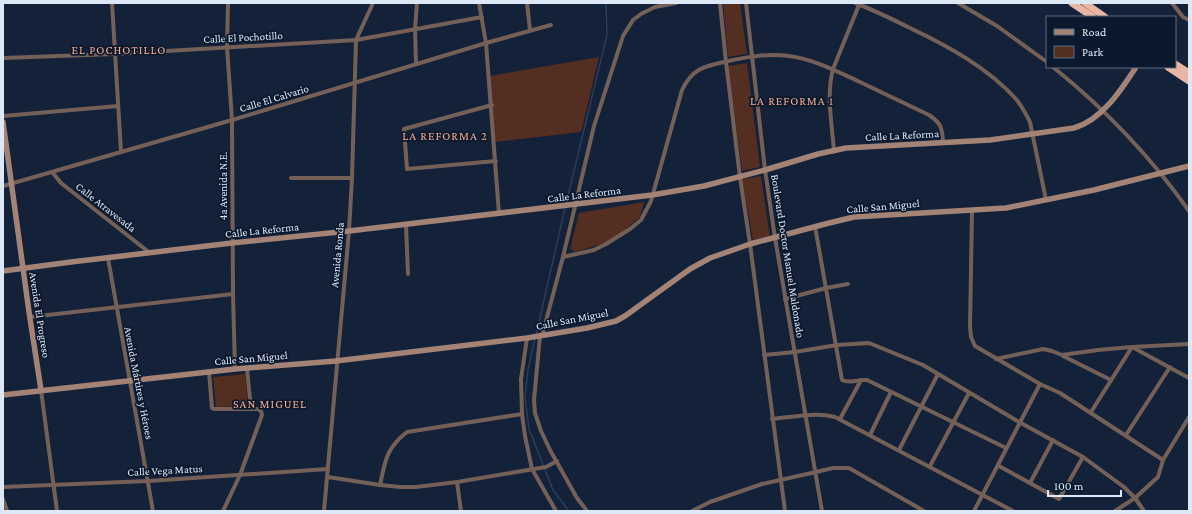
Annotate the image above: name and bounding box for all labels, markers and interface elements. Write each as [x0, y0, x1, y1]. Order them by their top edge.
legend [1046, 16, 1176, 68]
text: Road [1082, 25, 1107, 39]
street label: Calle El Pochotillo [203, 29, 284, 45]
district label: EL POCHOTILLO [72, 43, 166, 57]
text: Park [1082, 45, 1104, 59]
street label: Calle El Calvario [238, 82, 311, 114]
district label: LA REFORMA 1 [750, 94, 834, 108]
street label: Calle La Reforma [865, 127, 939, 143]
district label: LA REFORMA 2 [402, 129, 488, 143]
street label: 4a Avenida N.E. [217, 152, 229, 220]
street label: Boulevard Doctor Manuel Maldonado [769, 173, 807, 339]
street label: Calle Atravesada [74, 180, 138, 234]
street label: Calle La Reforma [546, 184, 622, 204]
street label: Calle San Miguel [846, 197, 920, 216]
street label: Calle La Reforma [224, 220, 300, 240]
street label: Avenida Ronda [328, 222, 346, 288]
street label: Avenida El Progreso [26, 271, 53, 359]
street label: Calle San Miguel [535, 306, 609, 333]
street label: Avenida Mártires y Héroes [121, 326, 156, 441]
street label: Calle San Miguel [214, 349, 288, 368]
district label: SAN MIGUEL [233, 397, 307, 411]
street label: Calle Vega Matus [127, 462, 203, 479]
scale bar [1048, 472, 1121, 498]
text: 100 m [1054, 479, 1084, 493]

